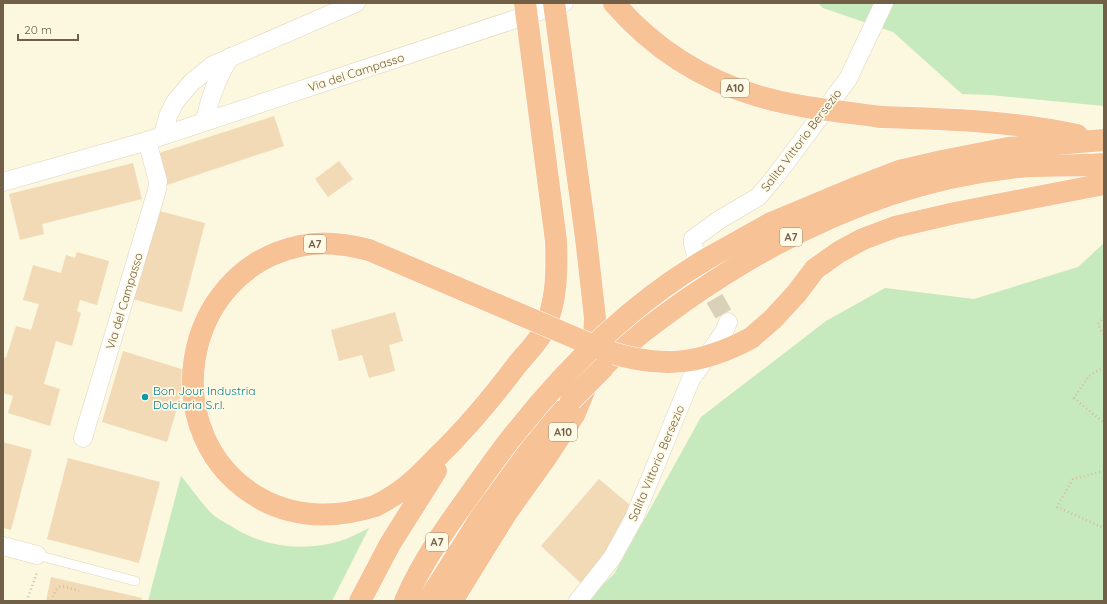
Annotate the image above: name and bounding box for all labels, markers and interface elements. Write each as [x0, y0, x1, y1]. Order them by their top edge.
scale bar [18, 16, 78, 42]
text: 20 m [24, 22, 52, 37]
street label: Via del Campasso [306, 49, 406, 95]
road number: A10 [721, 79, 749, 97]
street label: Salita Vittorio Bersezio [757, 86, 845, 194]
road number: A7 [780, 228, 802, 246]
road number: A7 [304, 235, 326, 253]
street label: Via del Campasso [102, 251, 146, 351]
place label: Bon Jour Industria Dolciaria S.r.l. [153, 383, 255, 412]
marker: Bon Jour Industria Dolciaria S.r.l. [140, 392, 150, 402]
street label: Salita Vittorio Bersezio [625, 403, 687, 523]
road number: A10 [549, 423, 577, 441]
road number: A7 [426, 533, 448, 551]

